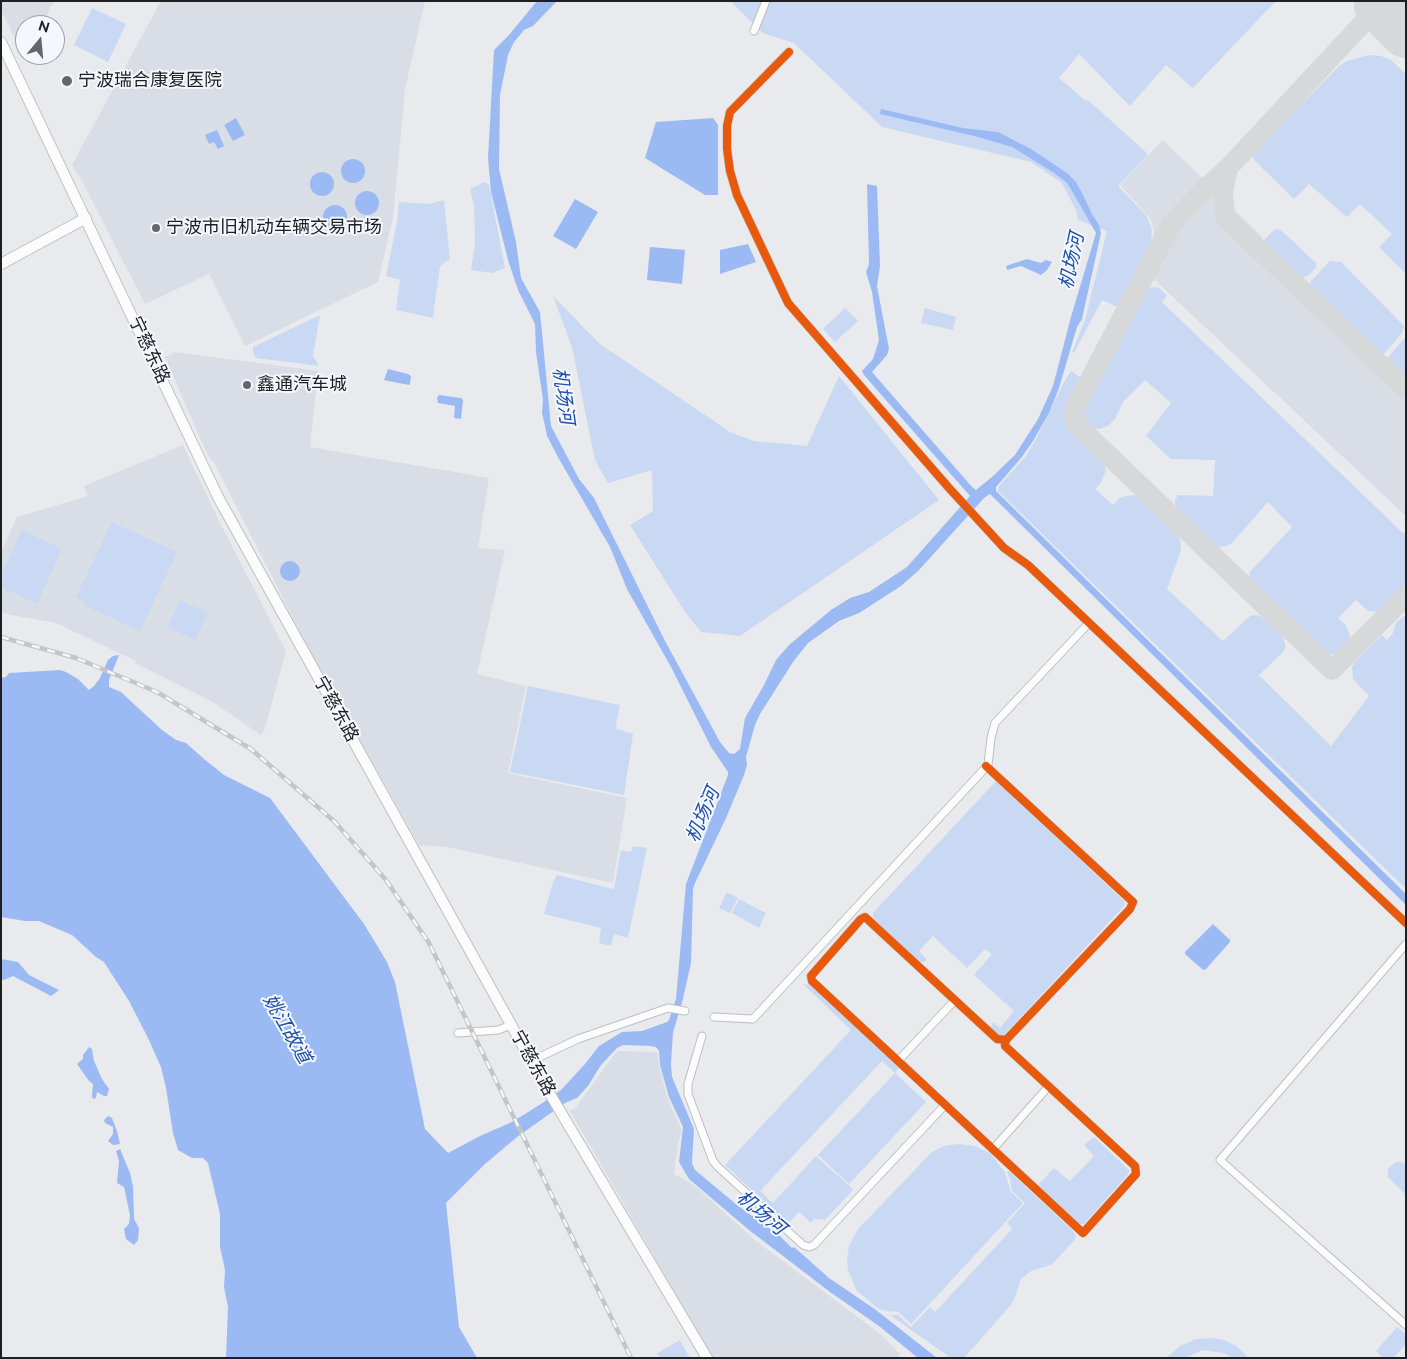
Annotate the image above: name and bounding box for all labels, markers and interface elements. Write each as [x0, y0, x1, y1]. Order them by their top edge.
north arrow [15, 15, 65, 65]
text: N [37, 17, 52, 36]
place label: 宁波瑞合康复医院 [78, 70, 222, 92]
marker: 宁波瑞合康复医院 [60, 74, 74, 88]
place label: 宁波市旧机动车辆交易市场 [166, 217, 382, 239]
marker: 宁波市旧机动车辆交易市场 [150, 222, 162, 234]
water label: 机场河 [1055, 231, 1089, 291]
street label: 宁慈东路 [124, 313, 174, 387]
water label: 机场河 [548, 366, 578, 426]
place label: 鑫通汽车城 [257, 374, 347, 396]
marker: 鑫通汽车城 [241, 379, 253, 391]
street label: 宁慈东路 [309, 672, 363, 746]
water label: 机场河 [681, 784, 725, 846]
water label: 姚江故道 [258, 990, 316, 1068]
street label: 宁慈东路 [506, 1026, 560, 1100]
water label: 机场河 [732, 1186, 790, 1240]

